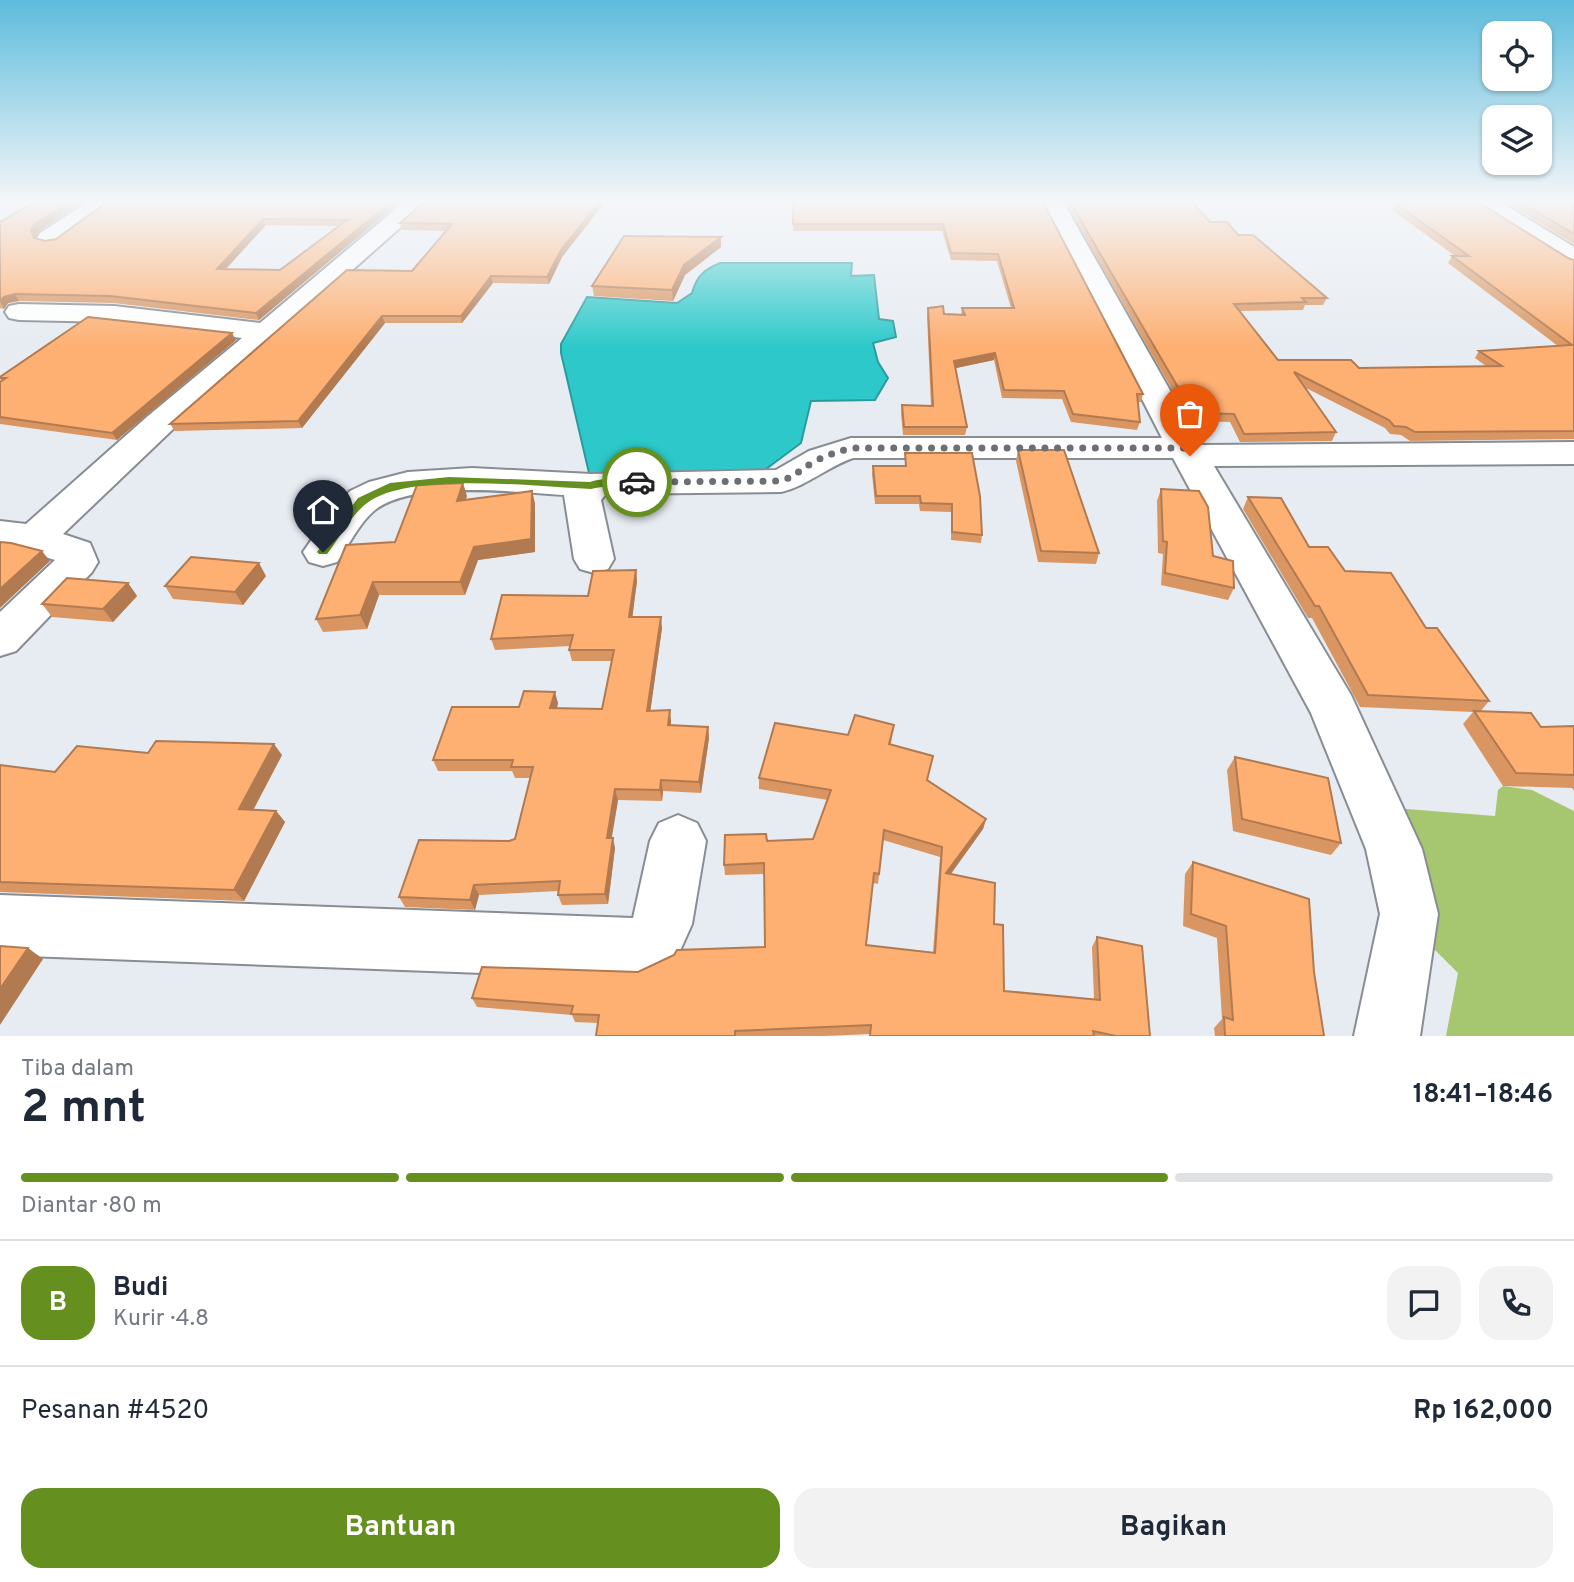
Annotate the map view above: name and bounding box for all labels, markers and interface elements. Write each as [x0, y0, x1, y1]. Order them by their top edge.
map controls [1482, 21, 1552, 175]
button: locate [1482, 21, 1552, 91]
button: layers [1482, 105, 1552, 175]
pin [1160, 384, 1220, 456]
icon: bag [1171, 395, 1209, 433]
courier [602, 447, 672, 517]
icon: car [618, 463, 656, 501]
pin [293, 480, 353, 552]
icon: home [304, 491, 342, 529]
text: Tiba dalam [21, 1055, 134, 1084]
text: 18:41–18:46 [1413, 1079, 1553, 1112]
text: 2 mnt [21, 1080, 146, 1139]
text: Diantar · 80 m [21, 1192, 162, 1221]
button: chat [1387, 1266, 1461, 1340]
button: phone [1479, 1266, 1553, 1340]
text: Budi [113, 1272, 168, 1305]
text: B [49, 1287, 67, 1320]
text: Kurir · 4.8 [113, 1305, 209, 1334]
text: Pesanan #4520 [21, 1395, 209, 1428]
text: Rp 162,000 [1413, 1395, 1553, 1428]
button: Bantuan [21, 1488, 780, 1568]
button: Bagikan [794, 1488, 1553, 1568]

